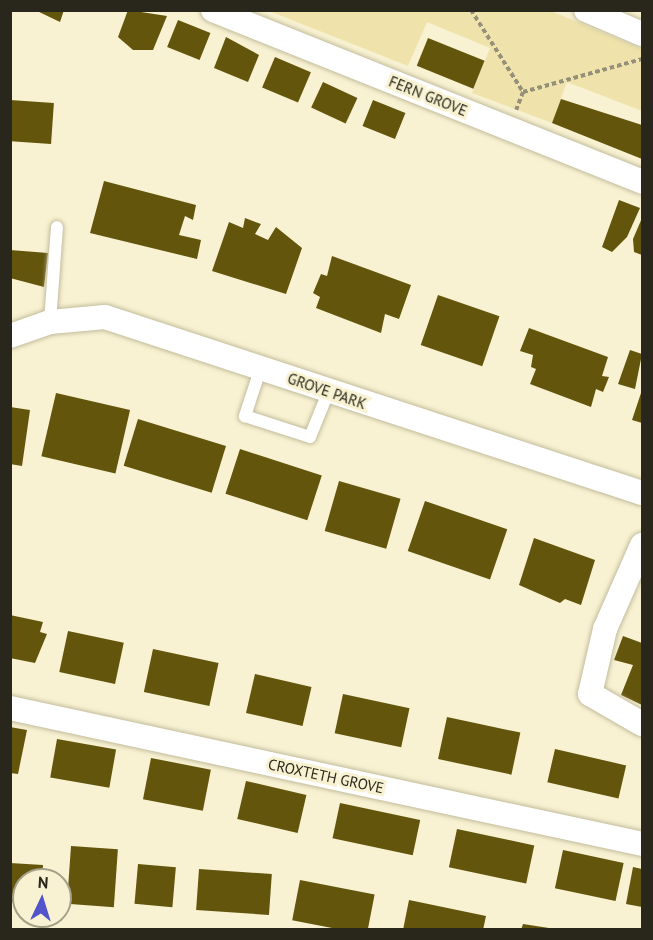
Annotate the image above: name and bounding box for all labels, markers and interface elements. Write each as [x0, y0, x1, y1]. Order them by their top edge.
street label: FERN GROVE [386, 72, 470, 120]
street label: GROVE PARK [285, 369, 369, 413]
street label: CROXTETH GROVE [267, 755, 385, 797]
north arrow [12, 868, 72, 928]
text: N [37, 872, 49, 892]

